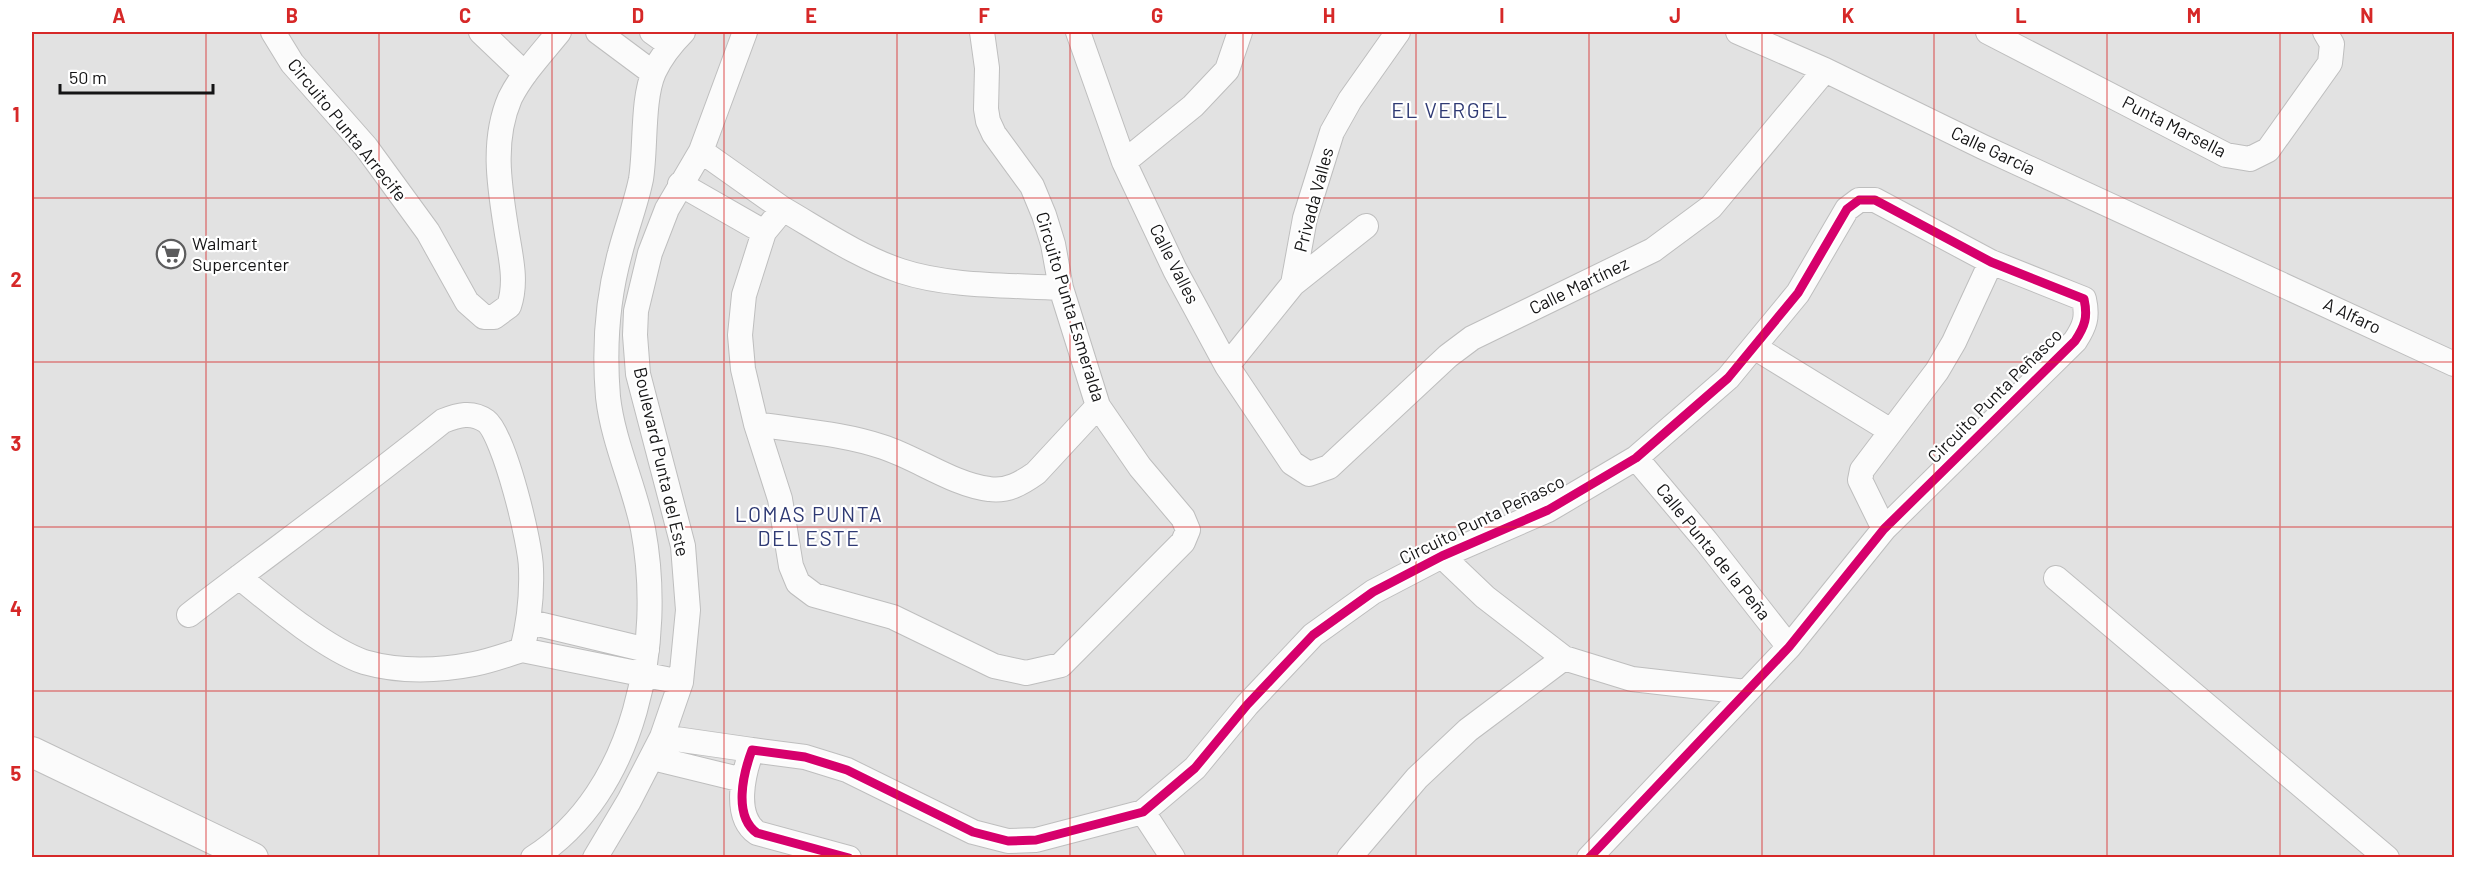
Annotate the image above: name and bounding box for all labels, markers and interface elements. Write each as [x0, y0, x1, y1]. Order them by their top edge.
text: A [112, 3, 126, 27]
text: B [286, 3, 298, 27]
text: C [459, 3, 471, 27]
text: D [632, 3, 644, 27]
text: E [805, 3, 817, 27]
text: F [978, 3, 990, 27]
text: G [1151, 3, 1163, 27]
text: H [1323, 3, 1335, 27]
text: I [1499, 3, 1505, 27]
text: J [1669, 3, 1681, 27]
text: K [1842, 3, 1855, 27]
text: L [2015, 3, 2027, 27]
text: M [2187, 3, 2201, 27]
text: N [2360, 3, 2374, 27]
street label: Circuito Punta Arrecife [283, 54, 412, 205]
scale bar [60, 57, 213, 95]
text: 50 m [69, 66, 107, 88]
street label: Punta Marsella [2119, 91, 2230, 162]
district label: EL VERGEL [1391, 97, 1509, 122]
text: 1 [12, 102, 20, 126]
street label: Calle García [1948, 121, 2039, 179]
street label: Privada Valles [1289, 145, 1338, 254]
street label: Circuito Punta Esmeralda [1032, 209, 1110, 404]
street label: Calle Valles [1145, 220, 1204, 307]
place label: Walmart Supercenter [192, 232, 290, 275]
supermarket icon: Walmart Supercenter [155, 238, 187, 270]
street label: Calle Martínez [1525, 252, 1632, 319]
text: 2 [10, 267, 22, 291]
street label: A Alfaro [2320, 292, 2385, 338]
street label: Circuito Punta Peñasco [1922, 323, 2066, 467]
street label: Boulevard Punta del Este [629, 365, 694, 559]
text: 3 [11, 431, 21, 455]
street label: Circuito Punta Peñasco [1395, 469, 1568, 569]
street label: Calle Punta de la Peña [1652, 479, 1776, 624]
district label: LOMAS PUNTA DEL ESTE [735, 501, 883, 550]
text: 4 [10, 596, 22, 620]
text: 5 [11, 761, 22, 785]

